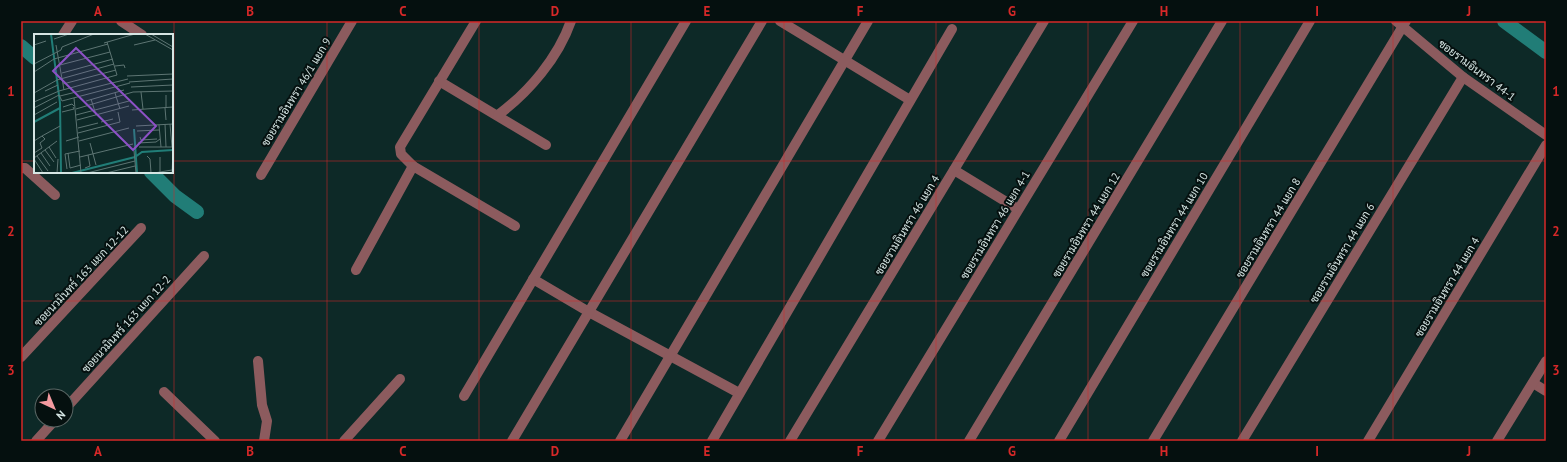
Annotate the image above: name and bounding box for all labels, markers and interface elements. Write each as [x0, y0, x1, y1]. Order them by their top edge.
text: A [94, 3, 102, 20]
text: B [246, 3, 254, 20]
text: C [399, 3, 407, 20]
text: D [551, 3, 559, 20]
text: E [704, 3, 711, 20]
text: F [857, 3, 864, 20]
text: G [1008, 3, 1016, 20]
text: H [1160, 3, 1168, 20]
text: I [1315, 3, 1319, 20]
text: J [1466, 3, 1471, 20]
inset map [34, 34, 173, 173]
street label: ซอยรามอินทรา 46/1 แยก 9 [258, 35, 334, 149]
street label: ซอยรามอินทรา 44-1 [1436, 36, 1518, 104]
text: 1 [7, 83, 15, 100]
text: 1 [1552, 83, 1560, 100]
street label: ซอยรามอินทรา 46 แยก 4-1 [957, 168, 1033, 282]
street label: ซอยรามอินทรา 44 แยก 12 [1049, 170, 1123, 280]
street label: ซอยรามอินทรา 44 แยก 10 [1137, 170, 1211, 280]
street label: ซอยรามอินทรา 46 แยก 4 [872, 172, 942, 278]
street label: ซอยรามอินทรา 44 แยก 8 [1233, 175, 1303, 281]
street label: ซอยรามอินทรา 44 แยก 6 [1307, 200, 1377, 306]
street label: ซอยนวมินทร์ 163 แยก 12-12 [30, 222, 131, 329]
text: 2 [7, 223, 15, 240]
text: 2 [1552, 223, 1560, 240]
street label: ซอยรามอินทรา 44 แยก 4 [1412, 234, 1482, 340]
street label: ซอยนวมินทร์ 163 แยก 12-2 [78, 272, 173, 376]
text: 3 [7, 362, 15, 379]
text: 3 [1552, 362, 1560, 379]
north arrow [34, 388, 74, 428]
text: N [53, 408, 68, 423]
text: A [94, 443, 102, 460]
text: B [246, 443, 254, 460]
text: C [399, 443, 407, 460]
text: D [551, 443, 559, 460]
text: E [704, 443, 711, 460]
text: F [857, 443, 864, 460]
text: G [1008, 443, 1016, 460]
text: H [1160, 443, 1168, 460]
text: I [1315, 443, 1319, 460]
text: J [1466, 443, 1471, 460]

